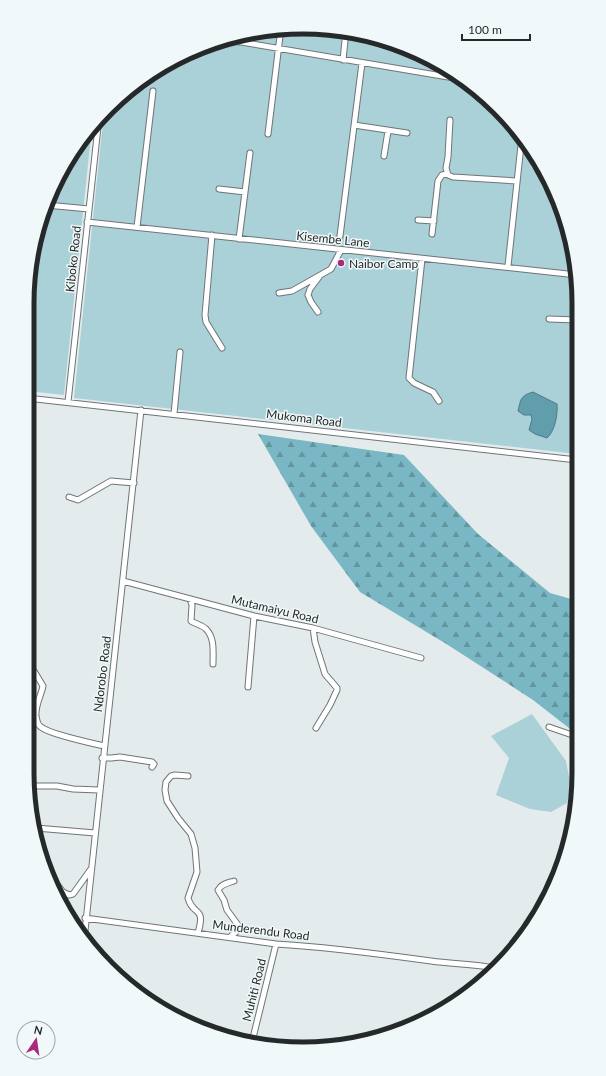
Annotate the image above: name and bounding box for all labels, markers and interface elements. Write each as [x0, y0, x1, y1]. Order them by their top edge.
scale bar [462, 16, 530, 42]
text: 100 m [468, 22, 502, 37]
street label: Kiboko Road [62, 225, 84, 293]
street label: Kisembe Lane [296, 228, 370, 250]
place label: Naibor Camp [349, 256, 418, 271]
marker: Naibor Camp [336, 258, 346, 268]
street label: Mukoma Road [265, 406, 343, 430]
street label: Mutamaiyu Road [230, 592, 320, 626]
street label: Ndorobo Road [90, 635, 114, 713]
street label: Munderendu Road [212, 917, 310, 943]
street label: Muhiti Road [239, 957, 269, 1023]
north arrow [16, 1020, 56, 1060]
text: N [33, 1022, 44, 1037]

